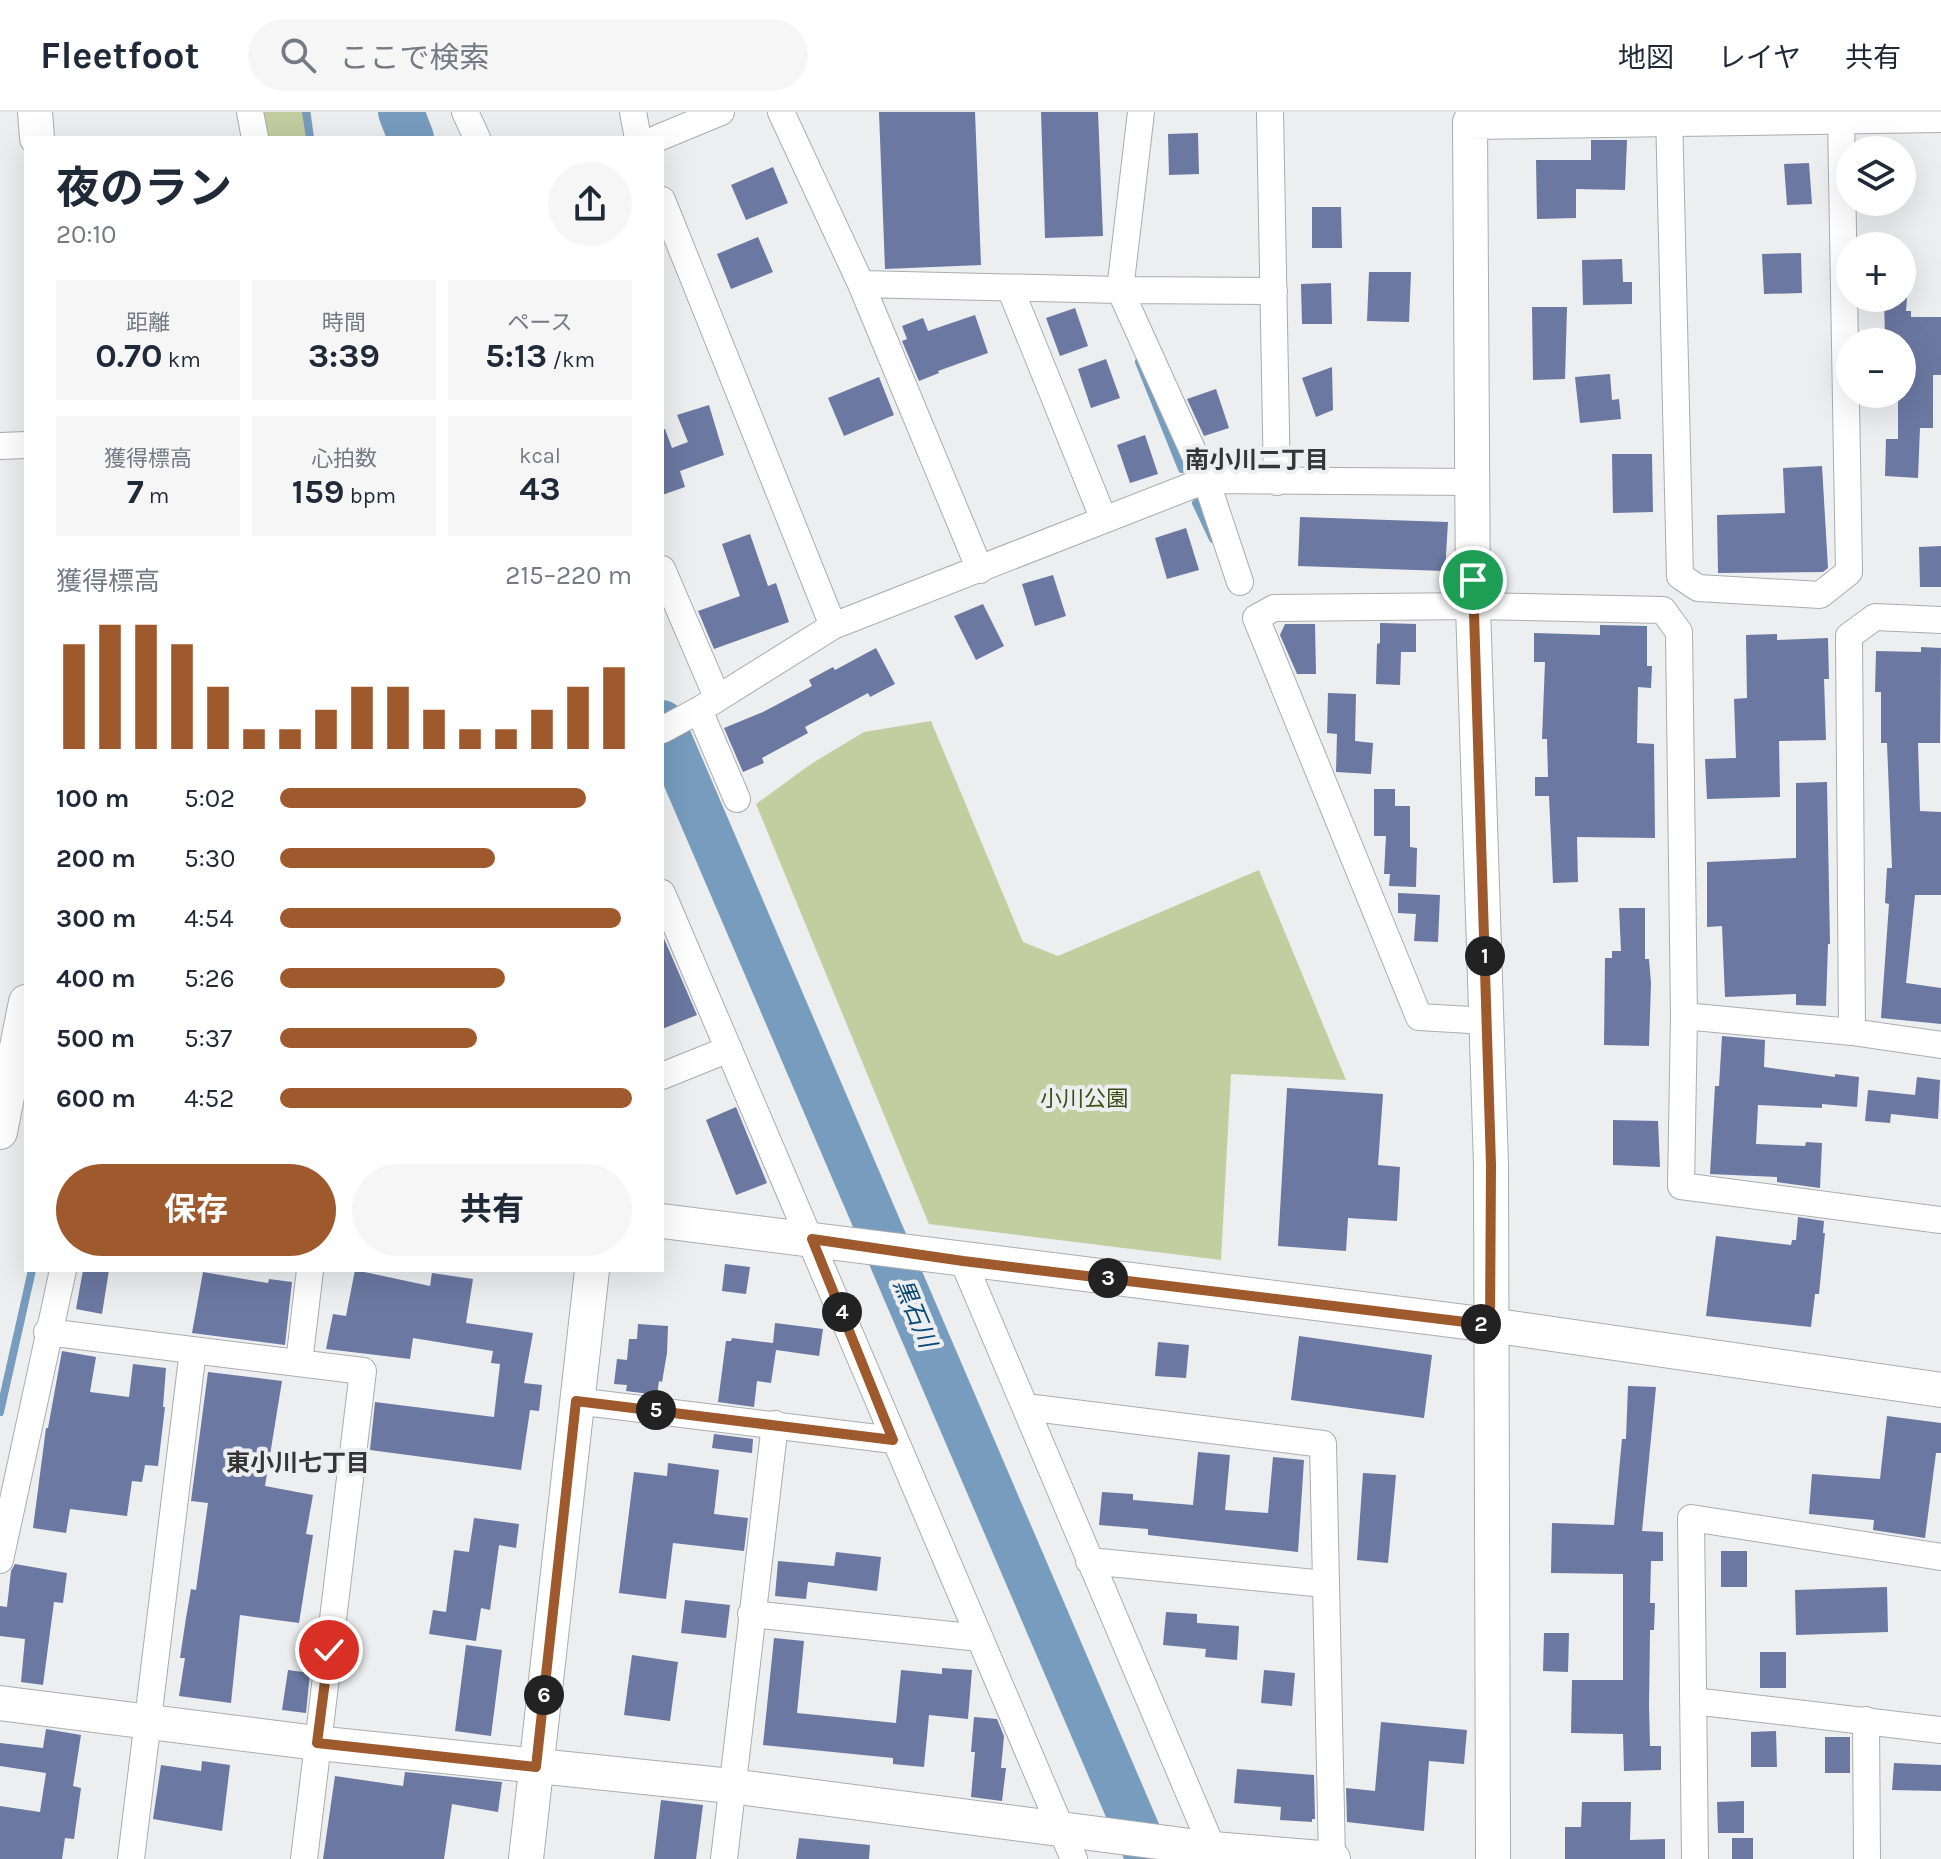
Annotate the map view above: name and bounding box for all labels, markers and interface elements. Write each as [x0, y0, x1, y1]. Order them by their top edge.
search box [248, 19, 808, 91]
text: Fleetfoot [40, 33, 200, 78]
icon: search [276, 33, 320, 77]
text: ここで検索 [340, 40, 490, 76]
text: 地図 [1618, 41, 1674, 74]
text: レイヤ [1718, 41, 1801, 74]
text: 共有 [1845, 41, 1901, 74]
map controls [1836, 136, 1916, 408]
button: layers [1836, 136, 1916, 216]
button: share [548, 162, 632, 246]
text: 夜のラン [56, 163, 232, 214]
text: 20:10 [56, 219, 117, 250]
button: + [1836, 232, 1916, 312]
text: 距離 [126, 310, 170, 336]
text: 時間 [322, 310, 366, 336]
text: ペース [508, 310, 572, 336]
button: − [1836, 328, 1916, 408]
text: 0.70 [95, 336, 163, 376]
text: 3:39 [308, 336, 380, 376]
text: 5:13 [485, 336, 547, 376]
text: km [163, 347, 201, 373]
text: /km [547, 347, 595, 373]
text: kcal [519, 443, 561, 469]
text: 獲得標高 [104, 446, 192, 472]
text: 心拍数 [311, 446, 377, 472]
district label: 南小川二丁目 [1185, 446, 1329, 474]
text: 43 [519, 469, 561, 509]
text: 7 [127, 472, 144, 512]
text: 159 [292, 472, 344, 512]
text: m [144, 483, 169, 509]
text: bpm [344, 483, 396, 509]
pin [1439, 546, 1507, 614]
icon: arrive [1451, 558, 1495, 602]
text: 215–220 m [505, 560, 632, 591]
text: 獲得標高 [56, 566, 160, 597]
text: 100 m [56, 783, 129, 814]
text: 5:02 [184, 783, 235, 814]
text: 200 m [56, 843, 136, 874]
text: 5:30 [184, 843, 235, 874]
text: 300 m [56, 903, 136, 934]
text: 4:54 [184, 903, 234, 934]
pin: 1 [1465, 936, 1505, 976]
text: 1 [1481, 943, 1489, 969]
text: 400 m [56, 963, 136, 994]
text: 5:26 [184, 963, 235, 994]
text: 500 m [56, 1023, 135, 1054]
text: 5:37 [184, 1023, 232, 1054]
text: 600 m [56, 1083, 136, 1114]
text: 4:52 [184, 1083, 234, 1114]
park label: 小川公園 [1040, 1086, 1128, 1112]
button: 保存 [56, 1164, 336, 1256]
button: 共有 [352, 1164, 632, 1256]
pin: 3 [1088, 1258, 1128, 1298]
text: 3 [1101, 1265, 1115, 1291]
water label: 黒石川 [888, 1274, 943, 1354]
pin: 4 [822, 1292, 862, 1332]
text: 4 [835, 1299, 849, 1325]
pin: 2 [1461, 1304, 1501, 1344]
text: 2 [1474, 1311, 1488, 1337]
pin: 5 [636, 1390, 676, 1430]
text: 5 [650, 1397, 662, 1423]
district label: 東小川七丁目 [226, 1449, 370, 1477]
pin [295, 1616, 363, 1684]
icon: check [307, 1628, 351, 1672]
pin: 6 [524, 1675, 564, 1715]
text: 6 [537, 1682, 551, 1708]

